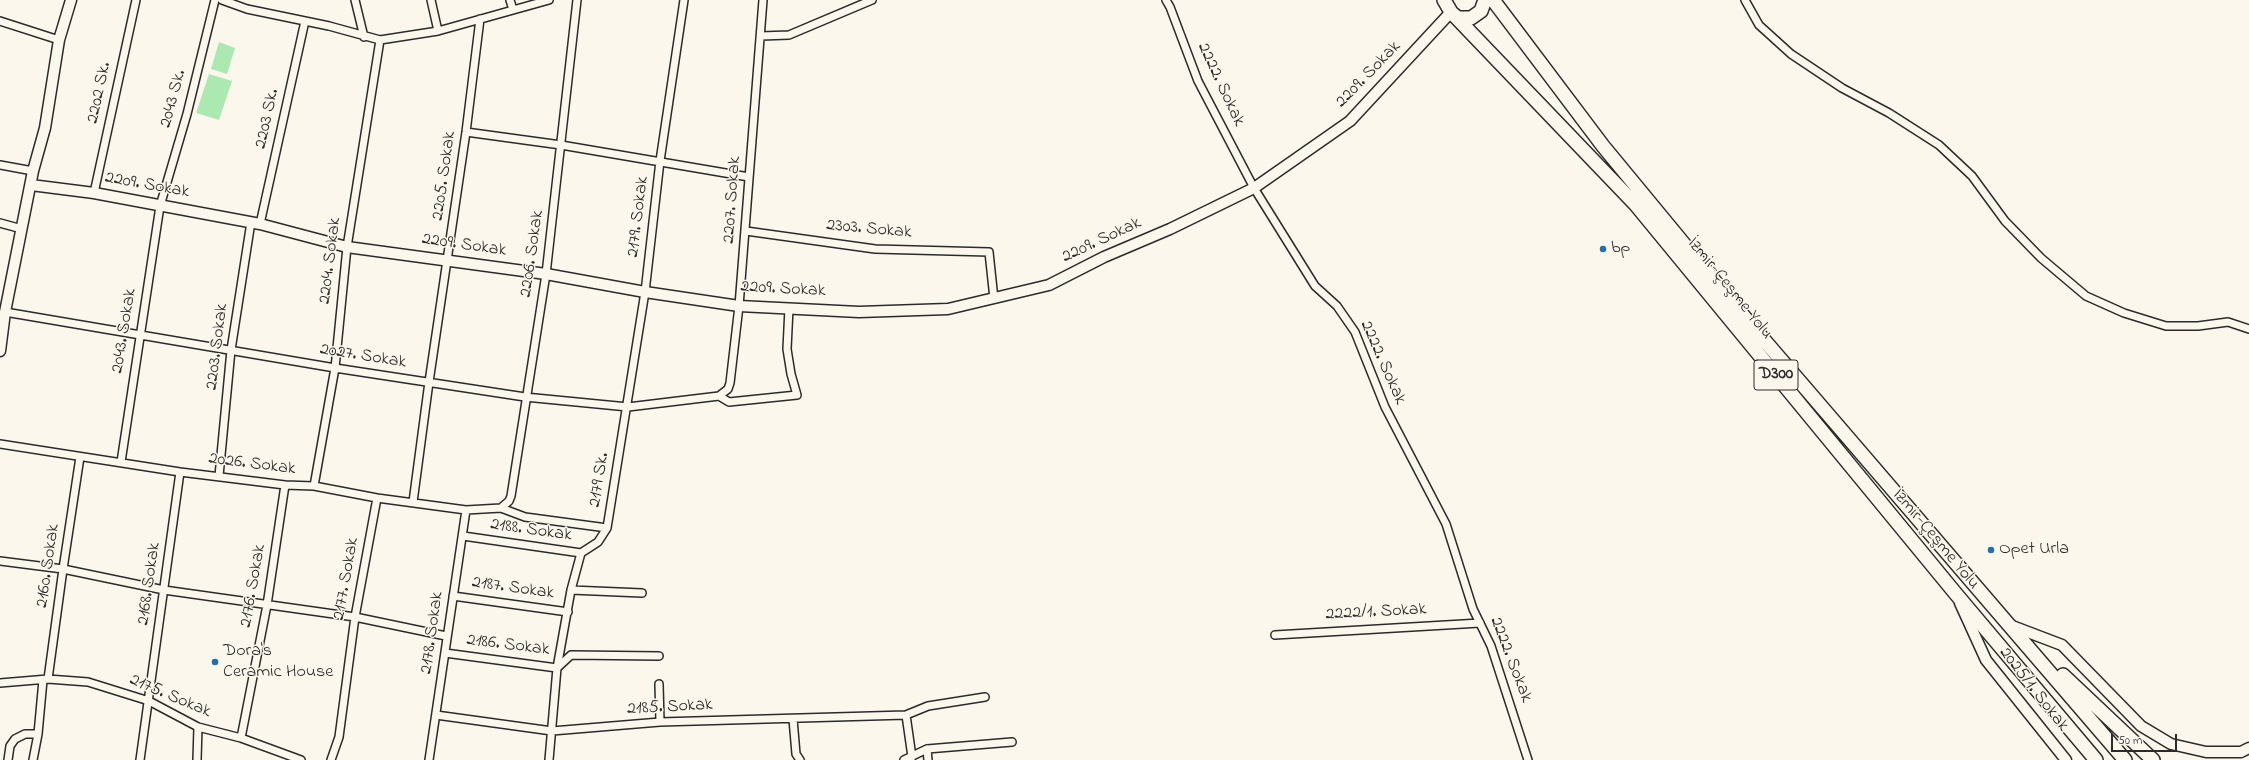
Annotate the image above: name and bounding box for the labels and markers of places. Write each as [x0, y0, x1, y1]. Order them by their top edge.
place label: bp [1611, 238, 1630, 260]
marker: bp [1598, 244, 1608, 254]
place label: Opet Urla [1999, 539, 2069, 561]
marker: Opet Urla [1986, 545, 1996, 555]
place label: Dora's Ceramic House [223, 641, 333, 684]
marker: Dora's Ceramic House [210, 657, 220, 667]

